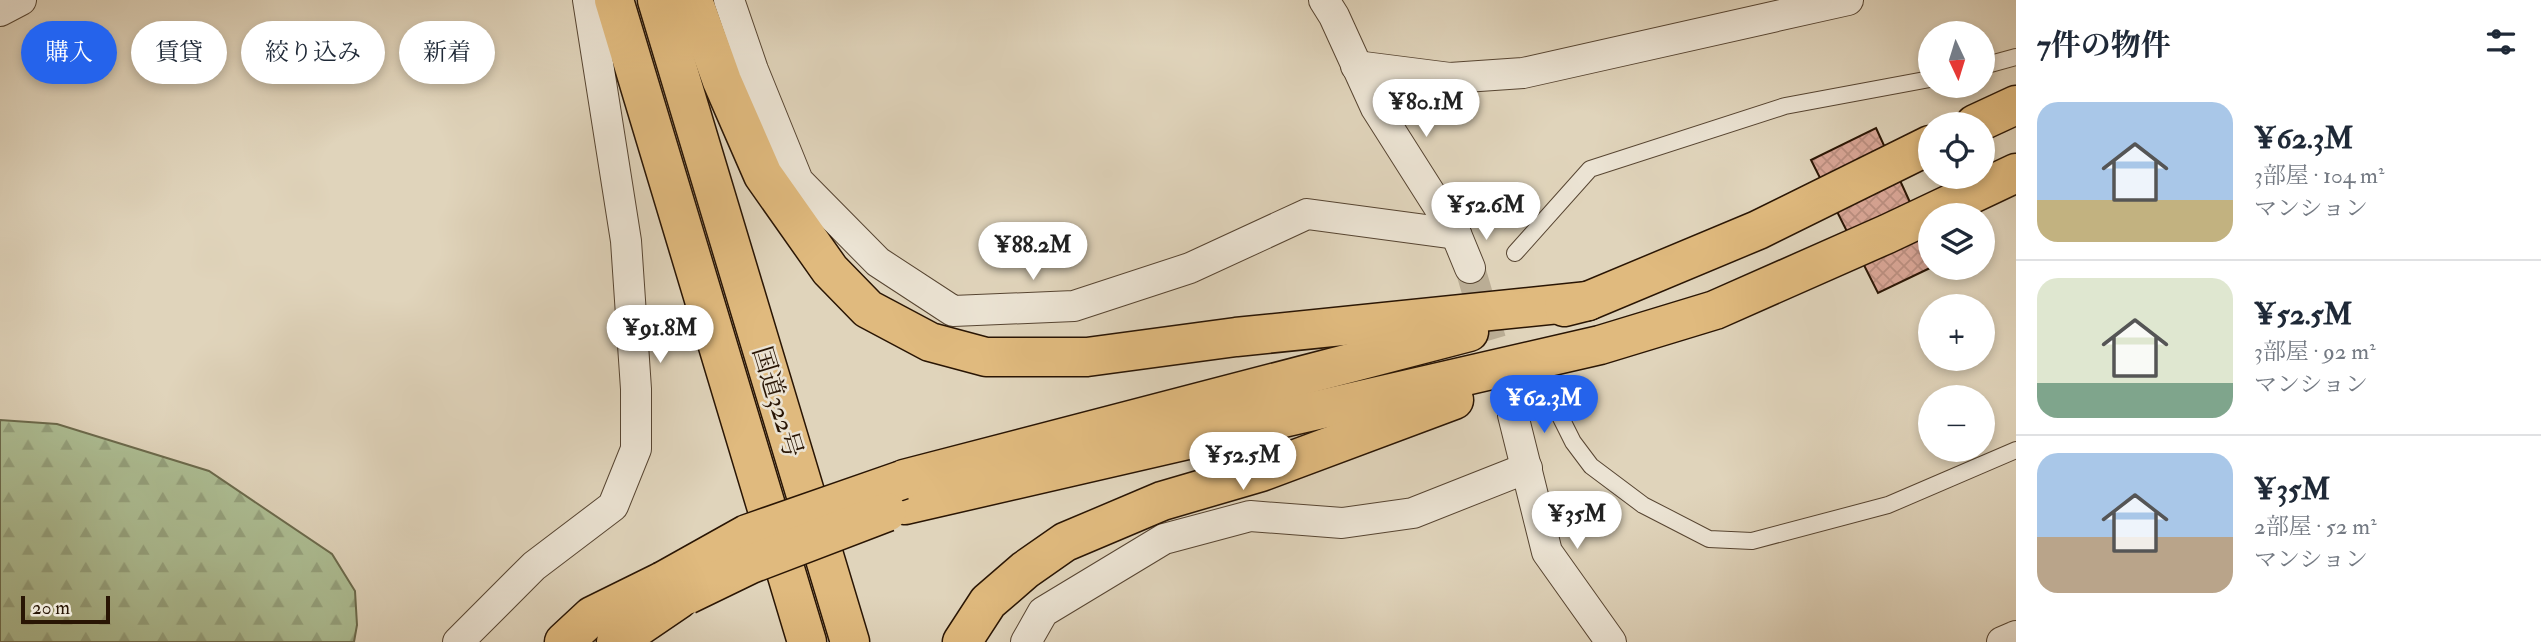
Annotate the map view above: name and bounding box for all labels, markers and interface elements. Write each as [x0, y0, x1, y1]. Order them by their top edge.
chip: 購入 [21, 21, 117, 84]
chip: 賃貸 [131, 21, 227, 84]
chip: 絞り込み [241, 21, 385, 84]
chip: 新着 [399, 21, 495, 84]
north arrow [1918, 21, 1995, 98]
map controls [1918, 21, 1995, 462]
icon: filters [2482, 23, 2520, 61]
text: 7件の物件 [2037, 27, 2171, 64]
pin: ¥80.1M [1369, 80, 1483, 139]
text: ¥80.1M [1389, 87, 1463, 116]
button: locate [1918, 112, 1995, 189]
text: ¥62.3M [2254, 120, 2353, 157]
icon: home [2093, 130, 2177, 214]
text: 3部屋 · 104 m² [2254, 161, 2384, 190]
pin: ¥52.6M [1429, 182, 1543, 242]
text: ¥52.6M [1447, 190, 1525, 219]
text: マンション [2254, 194, 2368, 223]
button: layers [1918, 203, 1995, 280]
pin: ¥88.2M [976, 222, 1090, 282]
text: ¥88.2M [994, 230, 1072, 259]
button: + [1918, 294, 1995, 371]
text: ¥52.5M [2254, 296, 2352, 333]
pin: ¥91.8M [603, 306, 717, 365]
icon: home [2093, 306, 2177, 390]
text: ¥91.8M [623, 313, 697, 342]
text: 3部屋 · 92 m² [2254, 337, 2376, 366]
street label: 国道322号 [745, 343, 809, 461]
text: マンション [2254, 370, 2368, 399]
pin: ¥62.3M [1487, 376, 1601, 435]
text: ¥62.3M [1506, 383, 1582, 412]
button: − [1918, 385, 1995, 462]
pin: ¥52.5M [1186, 433, 1300, 492]
text: ¥52.5M [1205, 440, 1281, 469]
text: ¥35M [2254, 471, 2330, 508]
icon: home [2093, 481, 2177, 565]
pin: ¥35M [1536, 491, 1618, 551]
text: ¥35M [1548, 499, 1606, 528]
text: 2部屋 · 52 m² [2254, 512, 2377, 541]
text: マンション [2254, 545, 2368, 574]
scale bar [21, 593, 110, 625]
text: 20 m [32, 596, 70, 620]

